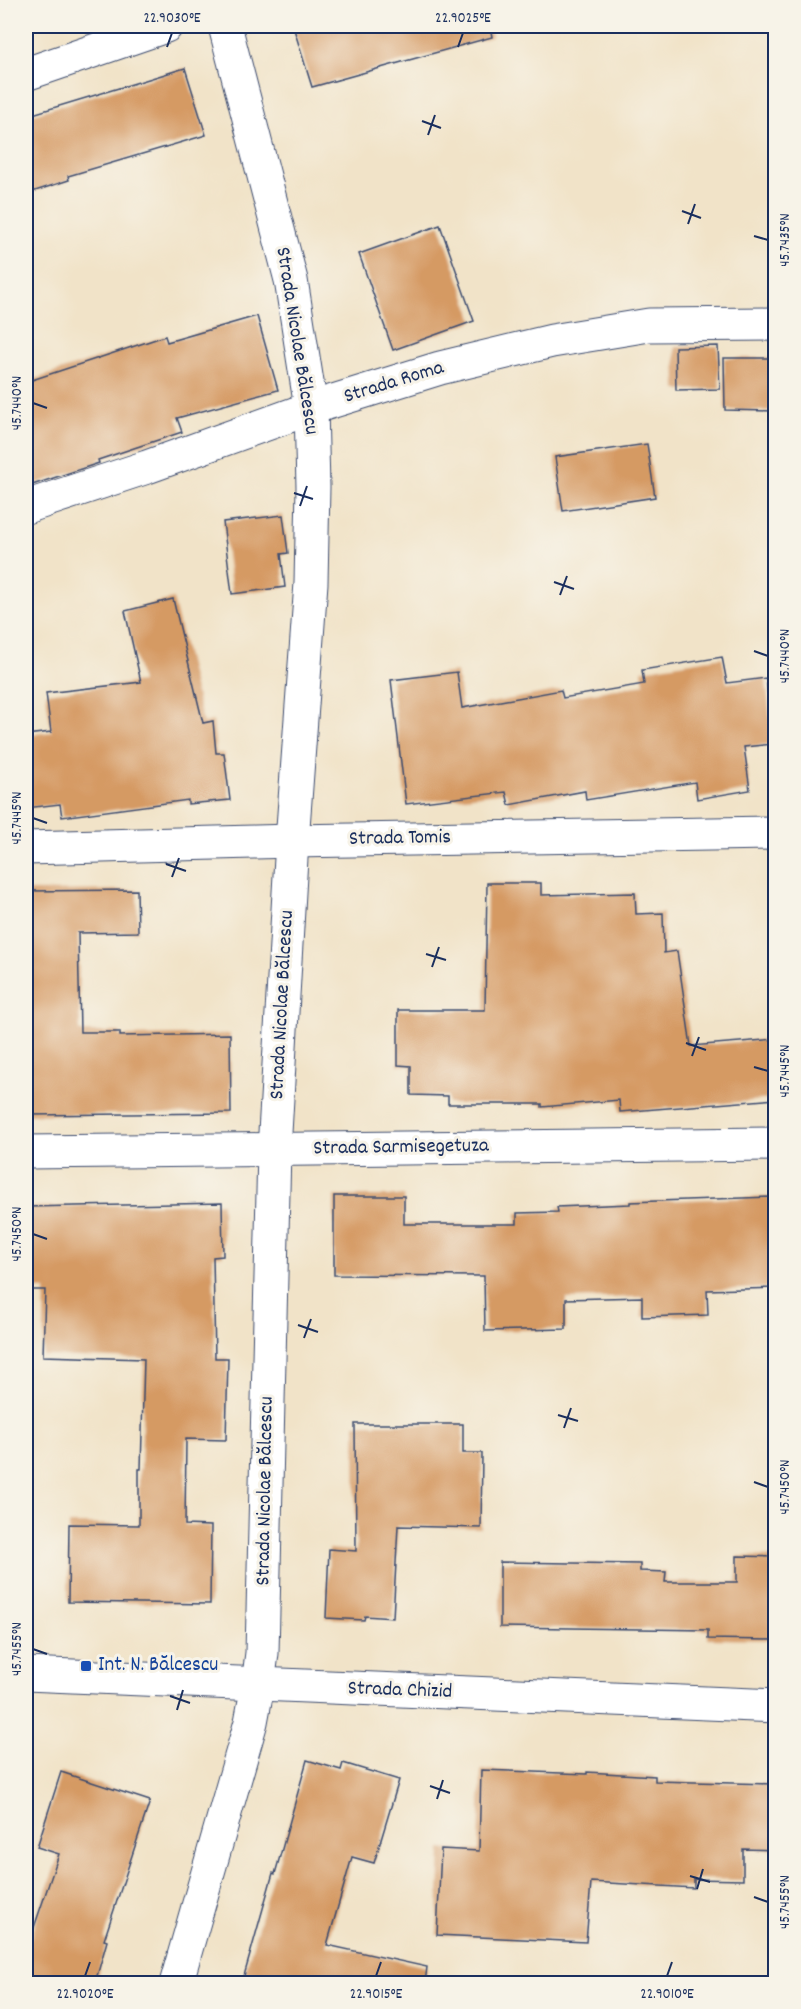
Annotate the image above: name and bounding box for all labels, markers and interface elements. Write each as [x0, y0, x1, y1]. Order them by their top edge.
text: 22.9030°E [143, 8, 201, 30]
text: 22.9025°E [435, 8, 491, 30]
text: 45.7435°N [775, 213, 797, 267]
street label: Strada Nicolae Bălcescu [266, 245, 326, 437]
street label: Strada Roma [340, 353, 449, 412]
text: 45.7440°N [7, 376, 29, 430]
text: 45.7440°N [775, 629, 797, 683]
text: 45.7445°N [7, 791, 29, 845]
street label: Strada Tomis [349, 823, 451, 855]
street label: Strada Nicolae Bălcescu [263, 910, 303, 1100]
text: 45.7445°N [775, 1044, 797, 1098]
street label: Strada Sarmisegetuza [313, 1131, 490, 1165]
text: 45.7450°N [7, 1207, 29, 1261]
street label: Strada Nicolae Bălcescu [249, 1396, 283, 1586]
text: 45.7450°N [775, 1460, 797, 1514]
text: 45.7455°N [7, 1622, 29, 1676]
place label: Int. N. Bălcescu [98, 1651, 218, 1681]
marker: Int. N. Bălcescu [79, 1659, 93, 1673]
street label: Strada Chizid [347, 1674, 453, 1708]
text: 45.7455°N [775, 1875, 797, 1929]
text: 22.9020°E [56, 1984, 114, 2006]
text: 22.9015°E [350, 1984, 402, 2006]
text: 22.9010°E [640, 1984, 694, 2006]

